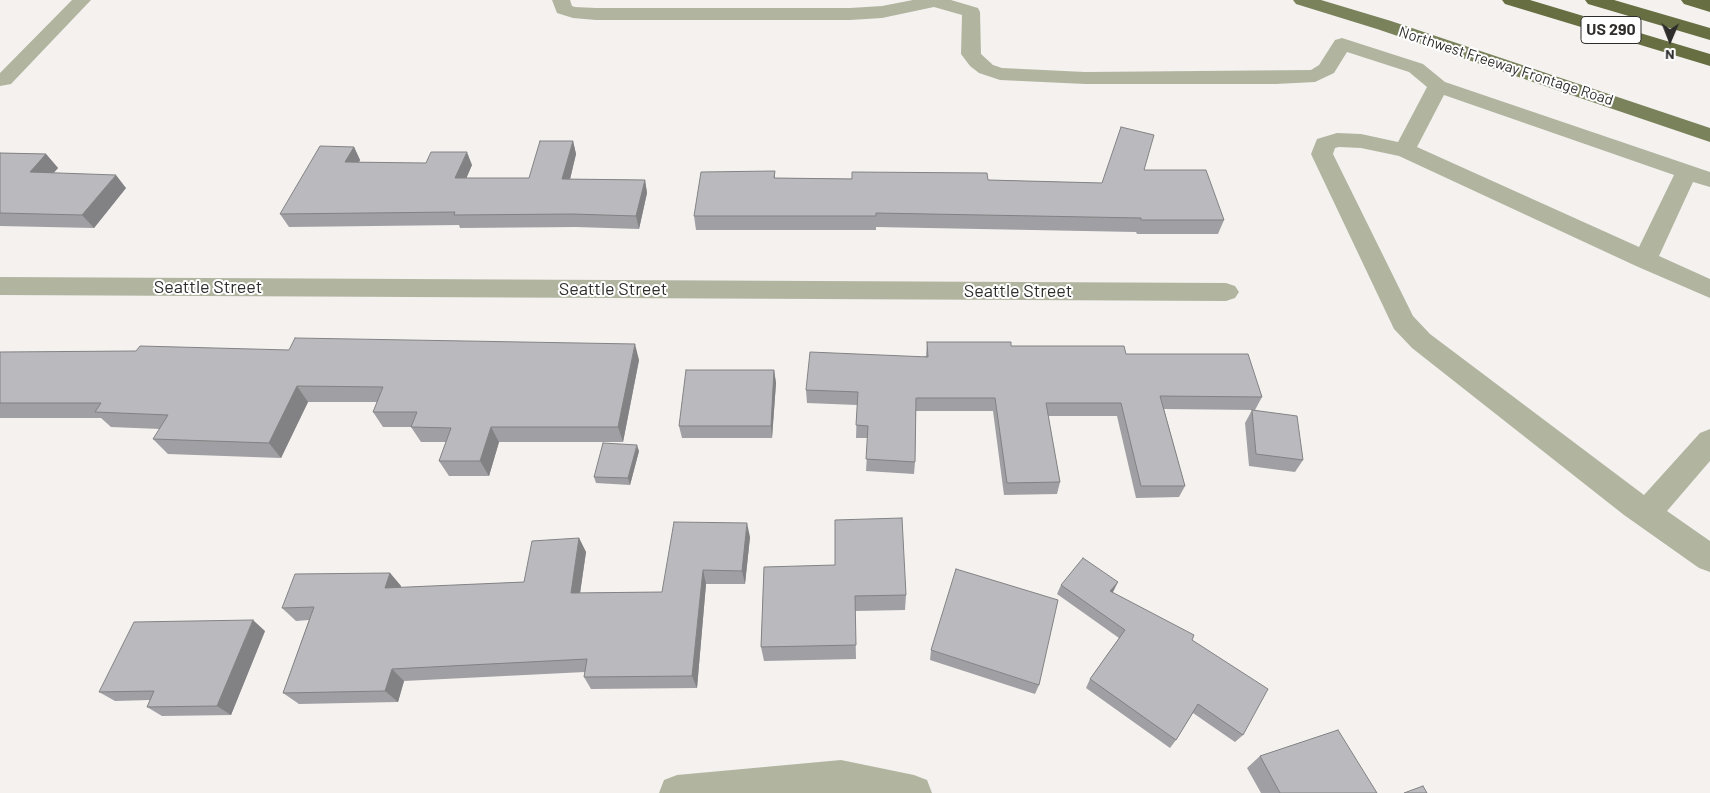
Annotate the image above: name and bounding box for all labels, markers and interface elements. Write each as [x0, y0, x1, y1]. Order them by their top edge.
north arrow [1645, 15, 1695, 65]
road number: US 290 [1581, 16, 1641, 44]
street label: Northwest Freeway Frontage Road [1396, 23, 1616, 109]
text: N [1665, 47, 1675, 64]
street label: Seattle Street [154, 276, 262, 298]
street label: Seattle Street [559, 278, 667, 300]
street label: Seattle Street [964, 280, 1072, 302]

